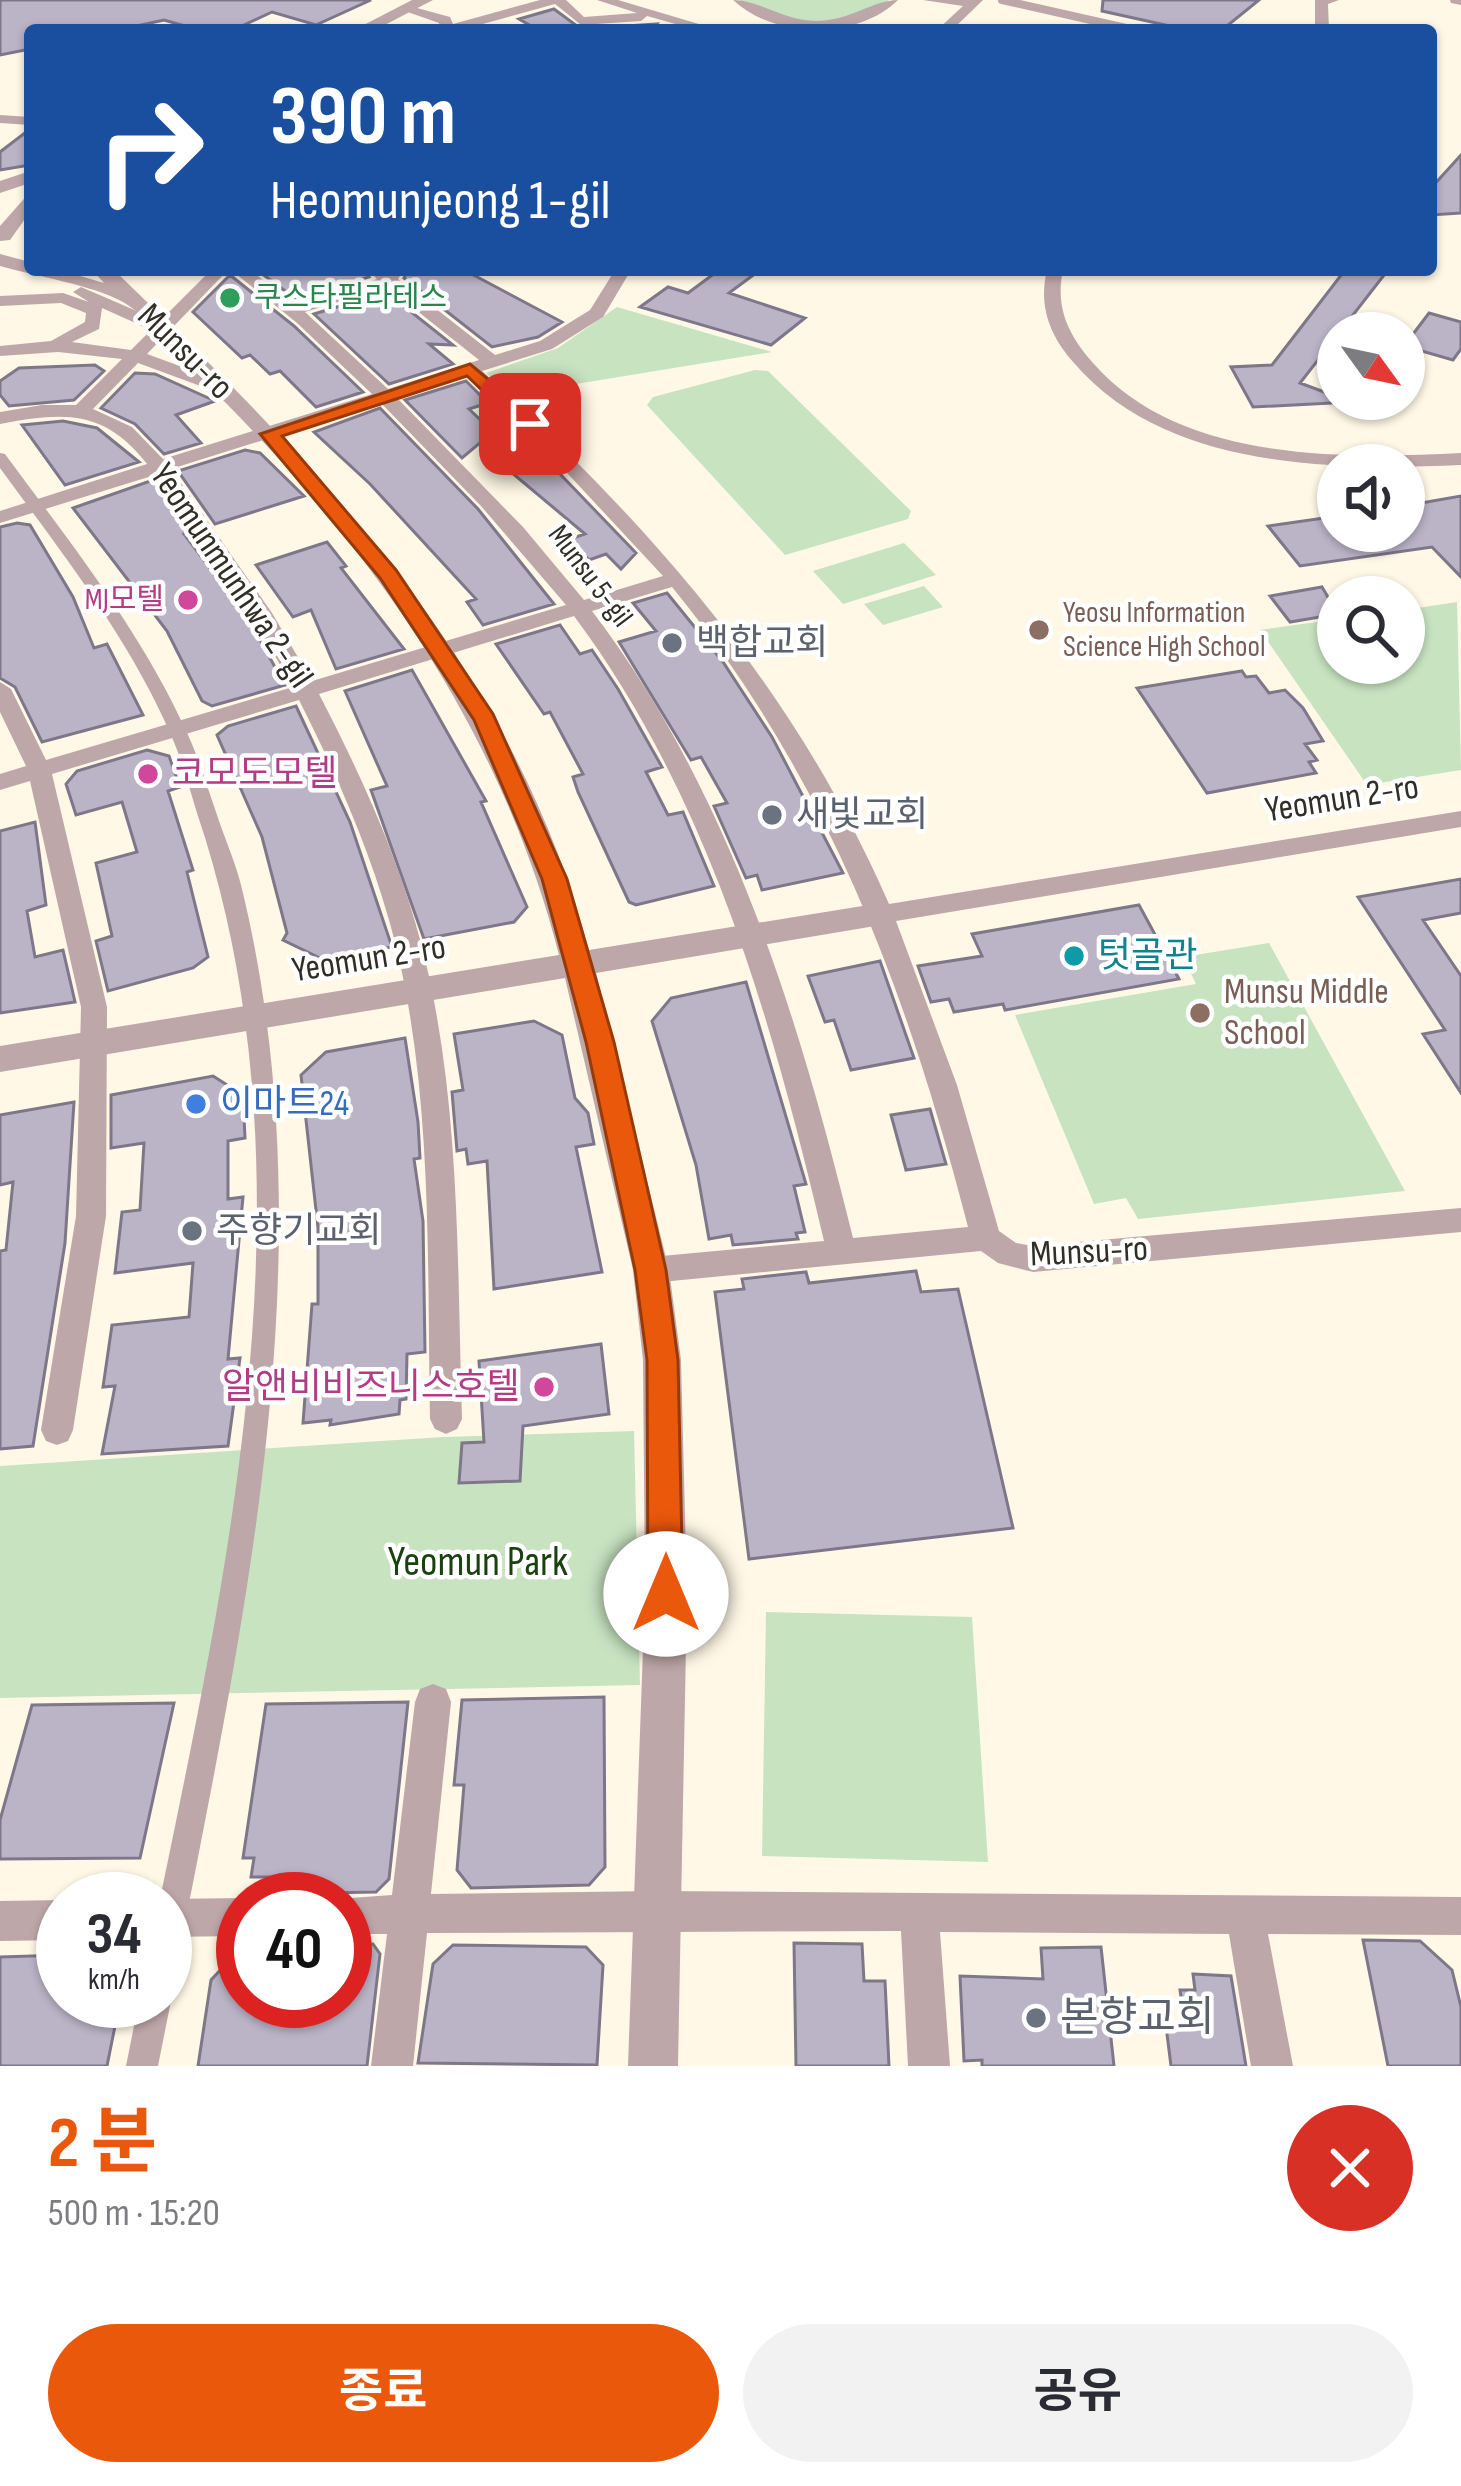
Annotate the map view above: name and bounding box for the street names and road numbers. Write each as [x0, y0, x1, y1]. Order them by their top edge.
street label: Munsu-ro [128, 295, 242, 409]
street label: Yeomunmunhwa 2-gil [140, 456, 322, 696]
street label: Munsu 5-gil [540, 518, 640, 634]
street label: Yeomun 2-ro [1262, 766, 1422, 832]
street label: Yeomun 2-ro [289, 926, 449, 992]
street label: Munsu-ro [1029, 1227, 1149, 1277]

